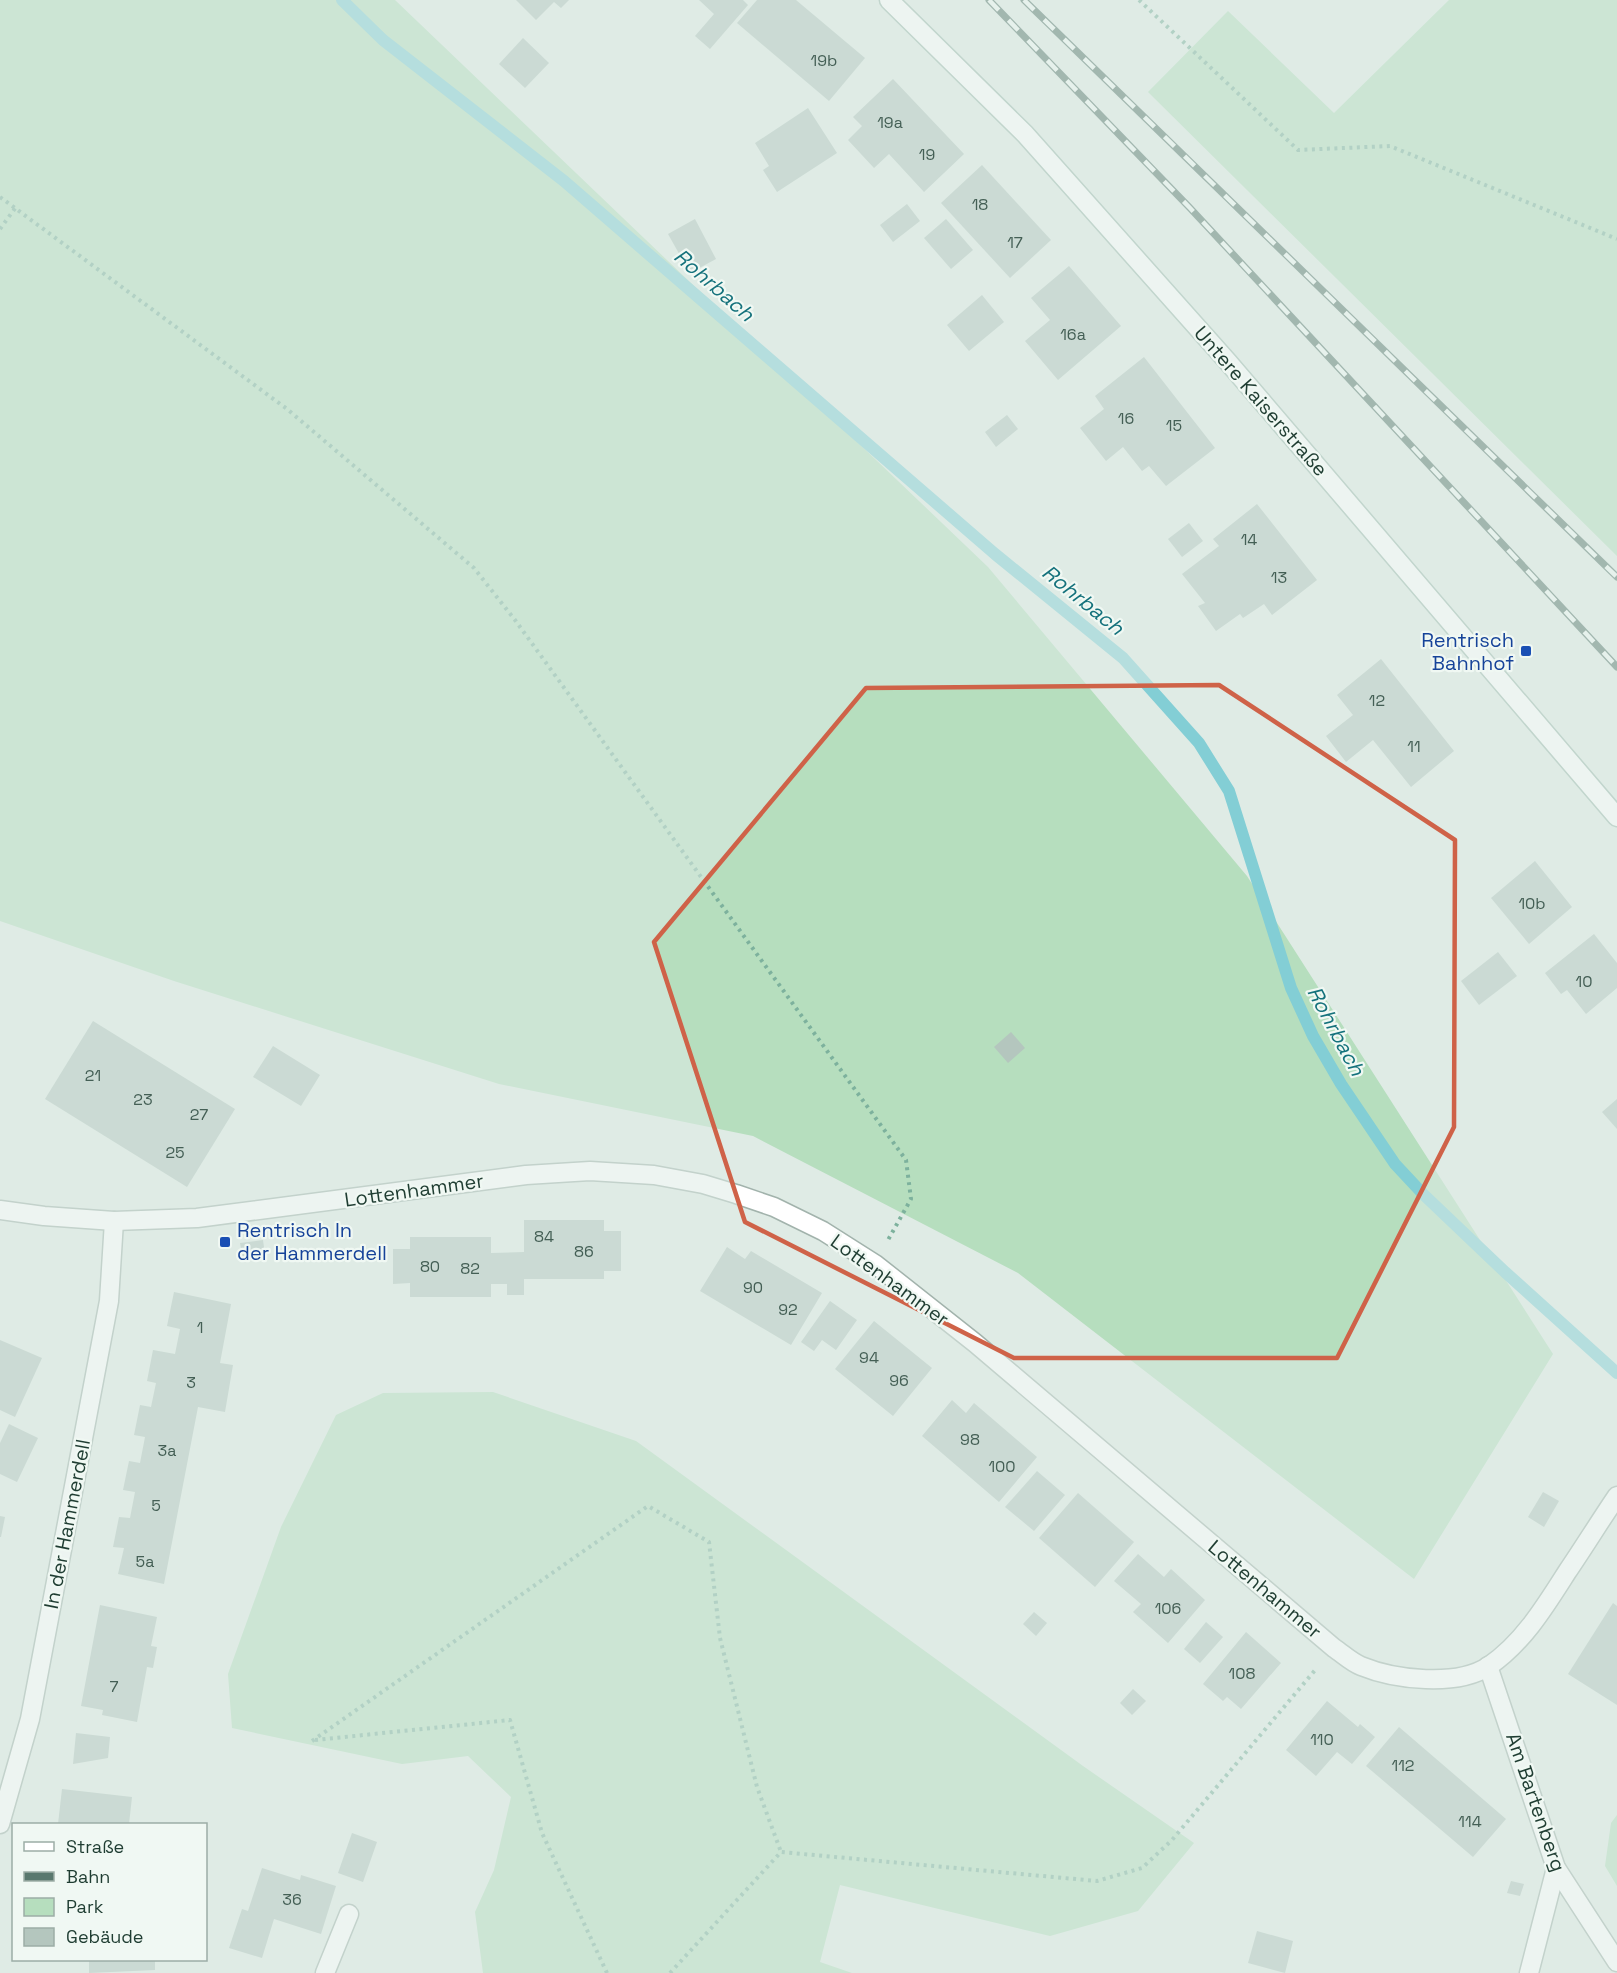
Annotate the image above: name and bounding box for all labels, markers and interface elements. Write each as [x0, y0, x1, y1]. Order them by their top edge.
house number: 19b [811, 50, 837, 71]
house number: 19a [877, 112, 903, 133]
house number: 19 [919, 144, 935, 165]
house number: 18 [972, 194, 988, 215]
house number: 17 [1007, 232, 1023, 253]
water label: Rohrbach [669, 242, 761, 328]
street label: Untere Kaiserstraße [1189, 320, 1333, 482]
house number: 16a [1060, 324, 1086, 345]
house number: 16 [1118, 408, 1134, 429]
house number: 15 [1166, 415, 1182, 436]
house number: 14 [1241, 529, 1257, 550]
water label: Rohrbach [1037, 558, 1131, 642]
house number: 13 [1271, 567, 1287, 588]
place label: Rentrisch Bahnhof [1421, 627, 1514, 676]
marker: Rentrisch Bahnhof [1519, 644, 1533, 658]
house number: 12 [1369, 690, 1385, 711]
house number: 11 [1407, 736, 1421, 757]
house number: 10b [1518, 893, 1546, 914]
house number: 10 [1576, 971, 1592, 992]
water label: Rohrbach [1302, 981, 1372, 1081]
house number: 21 [85, 1065, 101, 1086]
house number: 23 [133, 1089, 153, 1110]
house number: 27 [190, 1104, 208, 1125]
house number: 25 [165, 1142, 185, 1163]
street label: Lottenhammer [343, 1167, 485, 1213]
place label: Rentrisch In der Hammerdell [237, 1217, 387, 1266]
house number: 84 [534, 1226, 554, 1247]
street label: Lottenhammer [826, 1228, 954, 1332]
marker: Rentrisch In der Hammerdell [218, 1235, 232, 1249]
house number: 86 [574, 1241, 594, 1262]
house number: 80 [420, 1256, 440, 1277]
house number: 82 [460, 1258, 480, 1279]
house number: 90 [743, 1277, 763, 1298]
house number: 92 [778, 1299, 798, 1320]
house number: 1 [197, 1317, 203, 1338]
house number: 94 [859, 1347, 879, 1368]
house number: 96 [889, 1370, 909, 1391]
house number: 3 [186, 1372, 196, 1393]
house number: 98 [960, 1429, 980, 1450]
street label: In der Hammerdell [38, 1437, 96, 1611]
house number: 3a [158, 1440, 176, 1461]
house number: 100 [988, 1456, 1016, 1477]
house number: 5 [151, 1495, 161, 1516]
street label: Lottenhammer [1203, 1534, 1327, 1644]
house number: 5a [136, 1551, 154, 1572]
house number: 106 [1155, 1598, 1181, 1619]
house number: 108 [1229, 1663, 1255, 1684]
house number: 7 [109, 1676, 119, 1697]
house number: 110 [1310, 1729, 1334, 1750]
street label: Am Bartenberg [1500, 1729, 1572, 1875]
house number: 112 [1391, 1755, 1415, 1776]
house number: 114 [1458, 1811, 1482, 1832]
legend [12, 1823, 207, 1961]
text: Straße [66, 1835, 124, 1858]
text: Bahn [66, 1865, 110, 1888]
house number: 36 [282, 1889, 302, 1910]
text: Park [66, 1895, 104, 1918]
text: Gebäude [66, 1925, 144, 1948]

